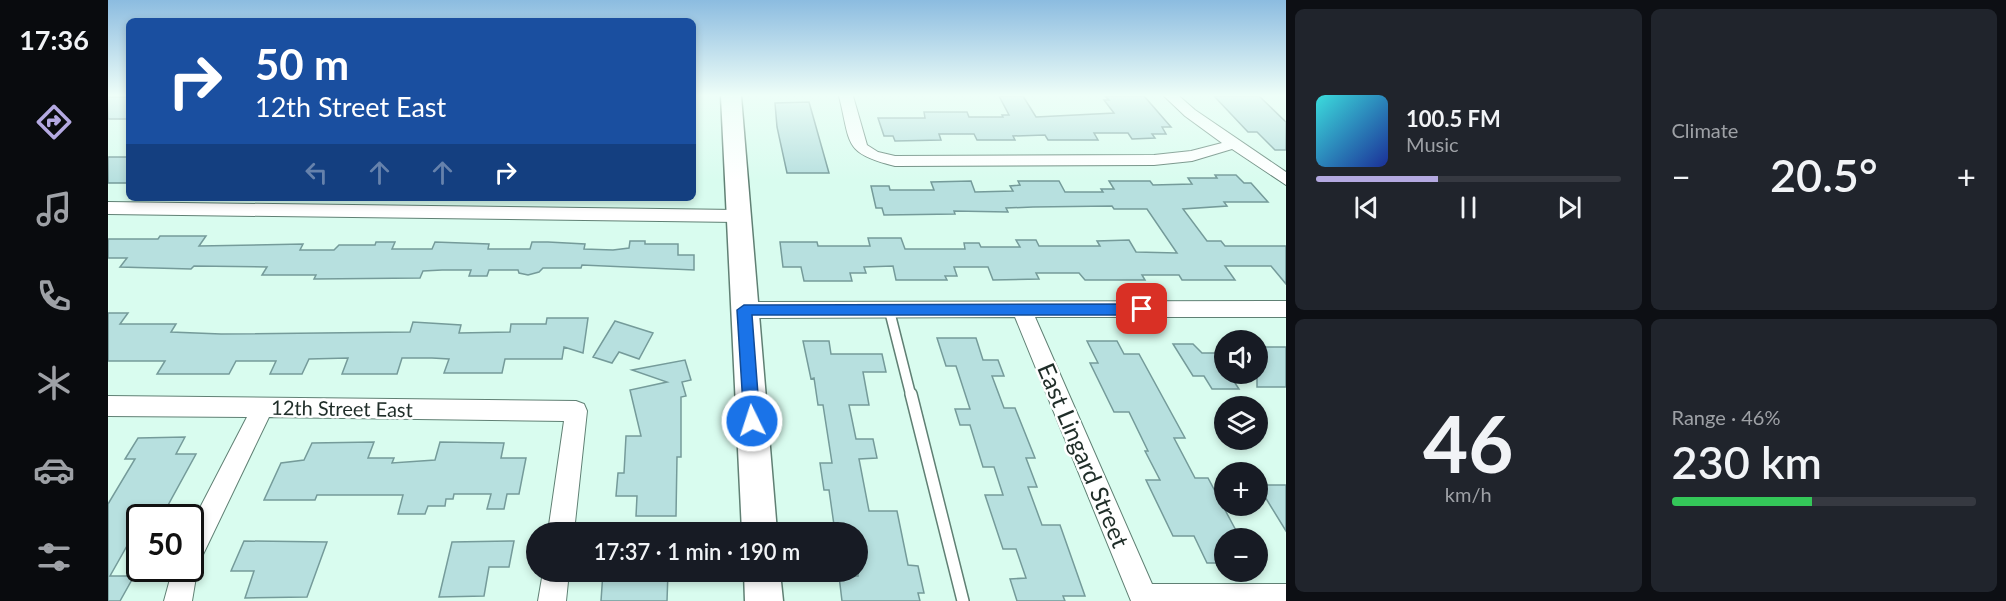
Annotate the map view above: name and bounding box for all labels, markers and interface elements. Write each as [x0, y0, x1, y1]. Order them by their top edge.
text: 17:36 [19, 23, 89, 56]
text: 50 m [255, 39, 349, 89]
icon: right [156, 42, 234, 120]
text: 12th Street East [255, 90, 446, 123]
icon: directions [33, 101, 75, 143]
text: 100.5 FM [1406, 105, 1501, 132]
text: Climate [1672, 118, 1738, 142]
text: Music [1406, 132, 1459, 156]
text: 20.5° [1770, 148, 1878, 202]
icon: left [300, 156, 333, 189]
icon: ahead [363, 156, 396, 189]
icon: ahead [426, 156, 459, 189]
icon: right [489, 156, 522, 189]
text: − [1672, 156, 1691, 196]
text: + [1957, 156, 1976, 196]
icon: music [33, 188, 75, 230]
icon: previous [1350, 191, 1383, 224]
icon: pause [1452, 191, 1485, 224]
icon: next [1553, 191, 1586, 224]
icon: phone [33, 275, 75, 317]
pin [1116, 283, 1167, 334]
icon: arrive [1125, 292, 1158, 325]
map controls [1214, 330, 1268, 582]
button: sound [1214, 330, 1268, 384]
street label: East Lingard Street [1032, 358, 1136, 552]
icon: climate [33, 362, 75, 404]
position arrow [720, 389, 784, 453]
street label: 12th Street East [271, 395, 413, 421]
button: layers [1214, 396, 1268, 450]
text: 46 [1423, 396, 1513, 490]
text: Range · 46% [1672, 405, 1780, 429]
text: 230 km [1672, 435, 1822, 489]
icon: car [33, 449, 75, 491]
button: + [1214, 462, 1268, 516]
text: km/h [1445, 482, 1492, 506]
speed limit sign: 50 [126, 504, 204, 582]
button: − [1214, 528, 1268, 582]
icon: filters [33, 536, 75, 578]
text: 17:37 · 1 min · 190 m [594, 538, 800, 565]

